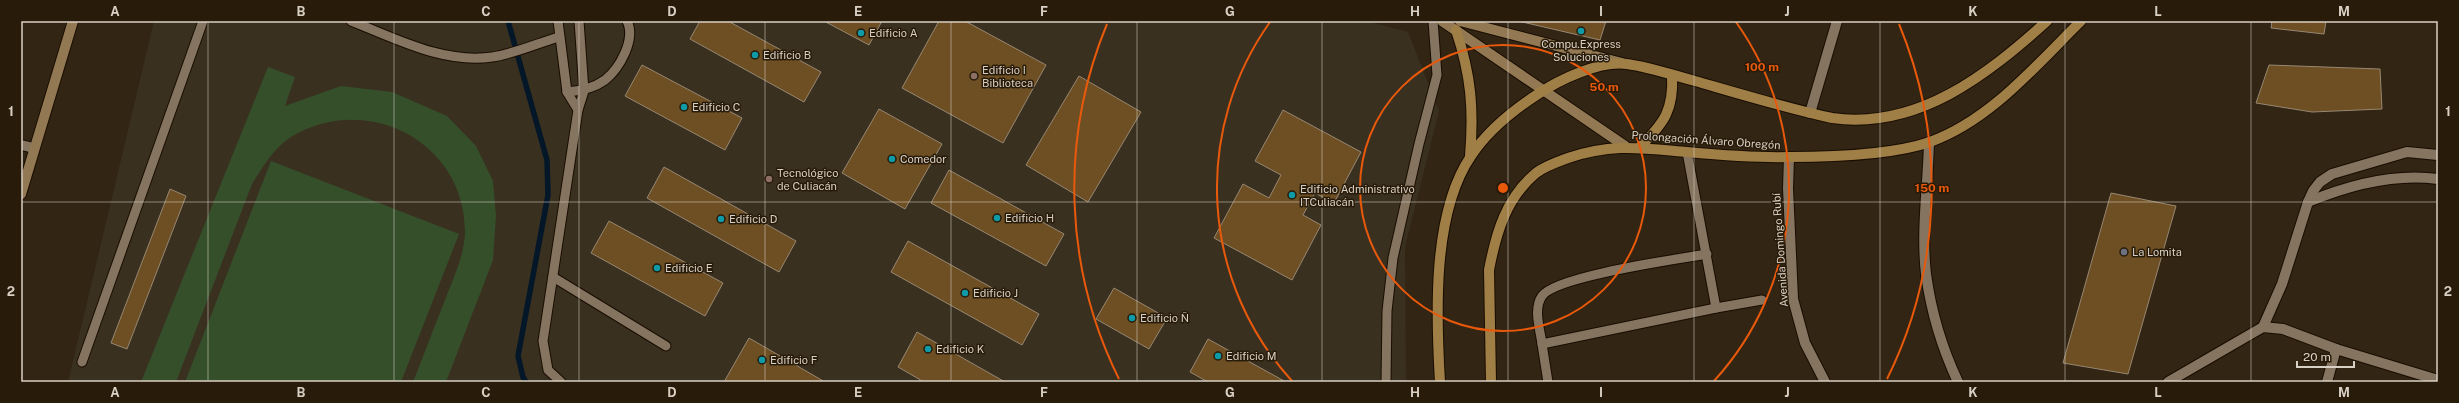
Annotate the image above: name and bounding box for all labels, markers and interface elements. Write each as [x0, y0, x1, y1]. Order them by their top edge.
text: A [110, 4, 120, 19]
text: B [297, 4, 306, 19]
text: C [481, 4, 491, 19]
text: D [667, 4, 677, 19]
text: E [854, 4, 862, 19]
text: F [1040, 4, 1048, 19]
text: G [1225, 4, 1235, 19]
text: H [1410, 4, 1420, 19]
text: I [1599, 4, 1603, 19]
text: J [1784, 4, 1790, 19]
text: K [1968, 4, 1978, 19]
text: L [2154, 4, 2162, 19]
text: M [2338, 4, 2350, 19]
marker: Compu.Express Soluciones [1576, 26, 1586, 36]
place label: Edificio A [869, 27, 918, 39]
marker: Edificio A [856, 28, 866, 38]
place label: Compu.Express Soluciones [1541, 38, 1621, 63]
place label: Edificio B [763, 49, 811, 61]
marker: Edificio B [750, 50, 760, 60]
text: 100 m [1745, 60, 1779, 74]
place label: Edificio I Biblioteca [982, 64, 1033, 89]
marker: Edificio I Biblioteca [969, 71, 979, 81]
text: 50 m [1589, 80, 1619, 94]
place label: Edificio C [692, 101, 740, 113]
marker: Edificio C [679, 102, 689, 112]
text: 1 [8, 104, 14, 119]
text: 1 [2445, 104, 2451, 119]
street label: Prolongación Álvaro Obregón [1631, 128, 1781, 151]
place label: Comedor [900, 153, 947, 165]
marker: Comedor [887, 154, 897, 164]
place label: Tecnológico de Culiacán [777, 167, 838, 192]
marker: Tecnológico de Culiacán [764, 174, 774, 184]
centre of rings [1496, 181, 1510, 195]
text: 150 m [1915, 181, 1949, 195]
place label: Edificio Administrativo ITCuliacán [1300, 183, 1415, 208]
marker: Edificio Administrativo ITCuliacán [1287, 190, 1297, 200]
street label: Avenida Domingo Rubí [1770, 192, 1790, 307]
place label: Edificio H [1005, 212, 1054, 224]
place label: Edificio D [729, 213, 778, 225]
marker: Edificio H [992, 213, 1002, 223]
marker: Edificio D [716, 214, 726, 224]
place label: La Lomita [2132, 246, 2182, 258]
marker: La Lomita [2119, 247, 2129, 257]
place label: Edificio E [665, 262, 713, 274]
marker: Edificio E [652, 263, 662, 273]
text: 2 [7, 284, 15, 299]
text: 2 [2444, 284, 2452, 299]
place label: Edificio J [973, 287, 1018, 299]
marker: Edificio J [960, 288, 970, 298]
place label: Edificio Ñ [1140, 312, 1189, 324]
marker: Edificio Ñ [1127, 313, 1137, 323]
place label: Edificio K [936, 343, 985, 355]
scale bar [2297, 343, 2354, 369]
marker: Edificio K [923, 344, 933, 354]
place label: Edificio M [1226, 350, 1276, 362]
text: 20 m [2303, 350, 2331, 364]
marker: Edificio M [1213, 351, 1223, 361]
place label: Edificio F [770, 354, 817, 366]
marker: Edificio F [757, 355, 767, 365]
text: A [110, 385, 120, 400]
text: B [297, 385, 306, 400]
text: C [481, 385, 491, 400]
text: D [667, 385, 677, 400]
text: E [854, 385, 862, 400]
text: F [1040, 385, 1048, 400]
text: G [1225, 385, 1235, 400]
text: H [1410, 385, 1420, 400]
text: I [1599, 385, 1603, 400]
text: J [1784, 385, 1790, 400]
text: K [1968, 385, 1978, 400]
text: L [2154, 385, 2162, 400]
text: M [2338, 385, 2350, 400]

